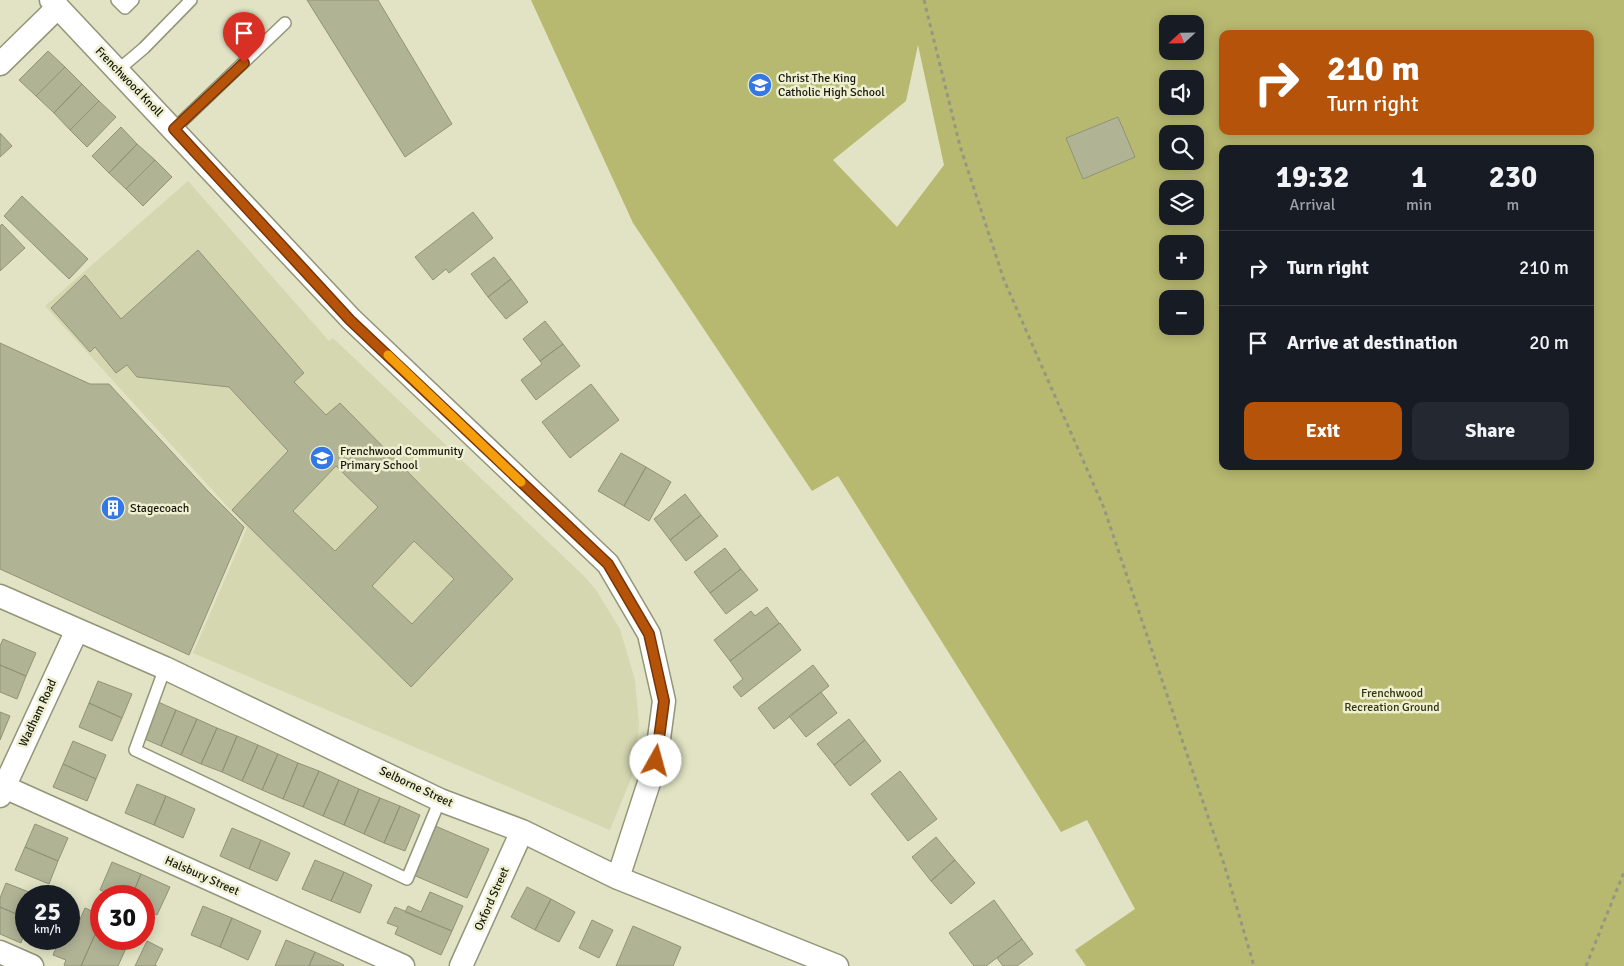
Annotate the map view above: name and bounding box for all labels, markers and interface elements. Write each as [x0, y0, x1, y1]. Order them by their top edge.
pin [223, 12, 265, 63]
north arrow [1159, 15, 1204, 60]
map controls [1159, 15, 1204, 335]
icon: arrive [230, 19, 258, 47]
street label: Frenchwood Knoll [92, 44, 167, 120]
text: 210 m [1327, 47, 1420, 90]
icon: right [1244, 50, 1309, 115]
button: sound [1159, 70, 1204, 115]
place label: Christ The King Catholic High School [778, 71, 885, 100]
school or university icon: Christ The King Catholic High School [747, 72, 773, 98]
text: Turn right [1327, 90, 1419, 117]
button: search [1159, 125, 1204, 170]
text: 19:32 [1276, 159, 1349, 196]
text: 1 [1411, 159, 1427, 196]
text: 230 [1489, 159, 1537, 196]
button: layers [1159, 180, 1204, 225]
text: Arrival [1289, 195, 1336, 215]
text: min [1406, 195, 1432, 215]
text: m [1507, 195, 1519, 215]
button: + [1159, 235, 1204, 280]
icon: right [1244, 254, 1272, 282]
text: Turn right [1287, 256, 1369, 280]
text: 210 m [1519, 256, 1569, 280]
button: − [1159, 290, 1204, 335]
icon: arrive [1244, 329, 1272, 357]
text: Arrive at destination [1287, 331, 1458, 355]
text: 20 m [1529, 331, 1569, 355]
button: Exit [1244, 402, 1402, 460]
button: Share [1412, 402, 1569, 460]
place label: Frenchwood Community Primary School [340, 444, 464, 473]
school or university icon: Frenchwood Community Primary School [309, 445, 335, 471]
building icon: Stagecoach [100, 495, 126, 521]
place label: Stagecoach [130, 501, 189, 516]
street label: Wadham Road [16, 677, 60, 749]
park label: Frenchwood Recreation Ground [1344, 686, 1440, 715]
position arrow [629, 734, 681, 786]
street label: Selborne Street [377, 763, 455, 811]
street label: Halsbury Street [162, 853, 242, 899]
street label: Oxford Street [471, 865, 513, 933]
speed limit sign: 30 [90, 885, 155, 950]
text: 25 [34, 896, 61, 927]
text: km/h [34, 922, 61, 937]

